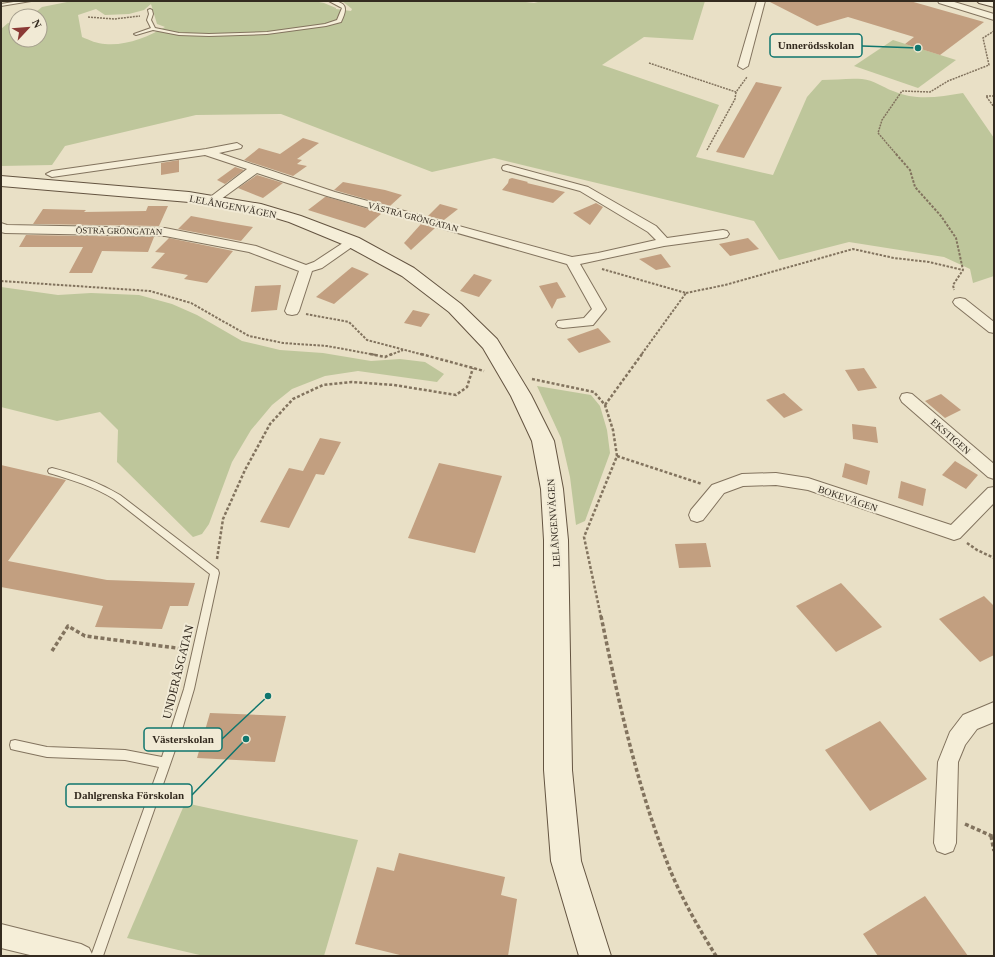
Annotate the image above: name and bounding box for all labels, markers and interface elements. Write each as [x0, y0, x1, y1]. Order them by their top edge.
north arrow [8, 8, 48, 48]
text: N [30, 17, 44, 30]
callout: Unnerödsskolan [770, 34, 862, 57]
text: Unnerödsskolan [778, 39, 854, 51]
street label: LELÅNGENVÄGEN [189, 193, 277, 220]
street label: VÄSTRA GRÖNGATAN [367, 200, 460, 234]
street label: ÖSTRA GRÖNGATAN [76, 225, 163, 237]
street label: EKSTIGEN [929, 416, 973, 457]
street label: LELÅNGENVÄGEN [545, 479, 562, 567]
street label: BOKEVÄGEN [817, 483, 879, 514]
street label: UNDERÅSGATAN [160, 623, 197, 720]
callout: Västerskolan [144, 728, 222, 751]
text: Västerskolan [152, 733, 214, 745]
callout: Dahlgrenska Förskolan [66, 784, 192, 807]
text: Dahlgrenska Förskolan [74, 789, 184, 801]

